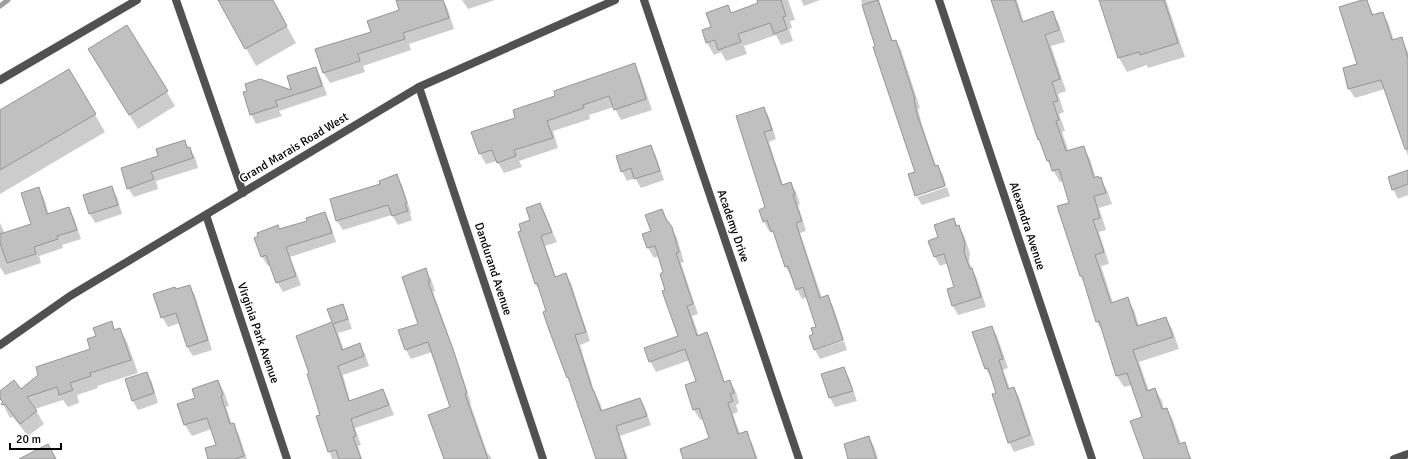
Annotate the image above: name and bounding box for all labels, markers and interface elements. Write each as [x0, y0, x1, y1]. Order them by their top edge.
street label: Grand Marais Road West [237, 109, 351, 187]
street label: Alexandra Avenue [1006, 180, 1048, 272]
street label: Academy Drive [714, 188, 752, 264]
street label: Dandurand Avenue [471, 221, 515, 317]
street label: Virginia Park Avenue [234, 281, 282, 385]
scale bar [10, 425, 61, 451]
text: 20 m [16, 432, 41, 447]

